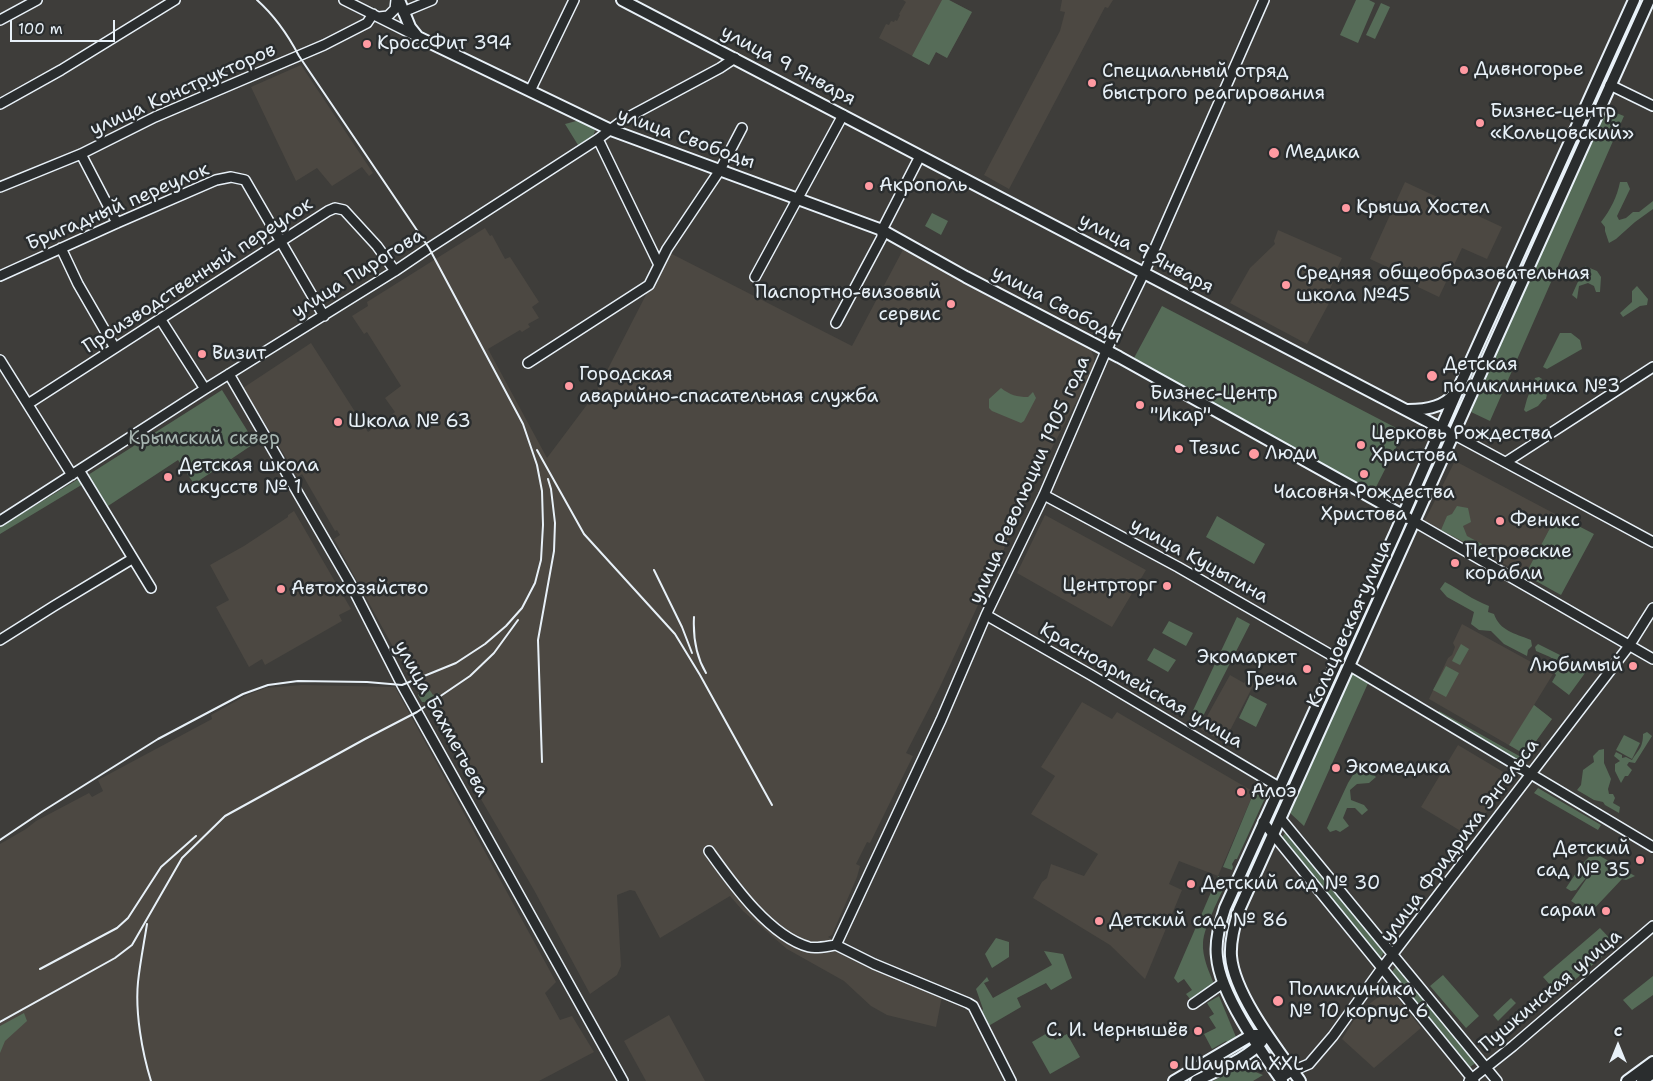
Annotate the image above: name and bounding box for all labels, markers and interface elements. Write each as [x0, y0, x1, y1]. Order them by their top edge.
scale bar [12, 10, 118, 42]
text: 100 m [18, 19, 63, 39]
street label: улица 9 Января [717, 21, 859, 111]
place label: КроссФит 394 [377, 33, 512, 55]
marker: КроссФит 394 [361, 38, 373, 50]
street label: улица Конструкторов [87, 39, 279, 141]
place label: Дивногорье [1474, 59, 1584, 81]
place label: Специальный отряд быстрого реагирования [1102, 61, 1325, 105]
marker: Дивногорье [1458, 64, 1470, 76]
marker: Специальный отряд быстрого реагирования [1086, 77, 1098, 89]
place label: Бизнес-центр «Кольцовский» [1490, 101, 1634, 145]
street label: улица Свободы [614, 104, 758, 174]
marker: Бизнес-центр «Кольцовский» [1474, 117, 1486, 129]
place label: Медика [1285, 142, 1360, 164]
marker: Медика [1267, 146, 1281, 160]
street label: Бригадный переулок [23, 158, 213, 256]
place label: Акрополь [879, 175, 967, 197]
marker: Акрополь [863, 180, 875, 192]
street label: Производственный переулок [79, 193, 317, 359]
place label: Крыша Хостел [1356, 197, 1490, 219]
marker: Крыша Хостел [1340, 202, 1352, 214]
street label: улица 9 Января [1075, 209, 1217, 299]
street label: улица Пирогова [288, 224, 428, 324]
street label: улица Свободы [988, 261, 1126, 349]
place label: Средняя общеобразовательная школа №45 [1296, 263, 1590, 307]
marker: Средняя общеобразовательная школа №45 [1280, 279, 1292, 291]
place label: Паспортно-визовый сервис [755, 282, 941, 326]
marker: Паспортно-визовый сервис [945, 298, 957, 310]
place label: Визит [212, 343, 266, 365]
marker: Визит [196, 348, 208, 360]
street label: улица Революции 1905 года [965, 352, 1095, 608]
place label: Детская поликлинника №3 [1443, 354, 1620, 398]
place label: Городская аварийно-спасательная служба [579, 364, 878, 408]
marker: Детская поликлинника №3 [1425, 369, 1439, 383]
marker: Городская аварийно-спасательная служба [563, 380, 575, 392]
place label: Бизнес-Центр "Икар" [1150, 383, 1278, 427]
marker: Бизнес-Центр "Икар" [1134, 399, 1146, 411]
place label: Школа № 63 [348, 411, 471, 433]
marker: Школа № 63 [332, 416, 344, 428]
place label: Церковь Рождества Христова [1371, 423, 1552, 467]
park label: Крымский сквер [128, 428, 280, 450]
place label: Тезис [1189, 438, 1240, 460]
marker: Церковь Рождества Христова [1355, 439, 1367, 451]
marker: Тезис [1173, 443, 1185, 455]
place label: Люди [1265, 443, 1317, 465]
marker: Люди [1247, 447, 1261, 461]
place label: Детская школа искусств № 1 [178, 455, 319, 499]
marker: Часовня Рождества Христова [1358, 468, 1370, 480]
marker: Детская школа искусств № 1 [162, 471, 174, 483]
place label: Часовня Рождества Христова [1273, 482, 1455, 526]
place label: Феникс [1510, 510, 1580, 532]
street label: улица Куцыгина [1126, 514, 1272, 608]
marker: Феникс [1494, 515, 1506, 527]
street label: Кольцовская улица [1303, 537, 1397, 711]
place label: Петровские корабли [1465, 541, 1572, 585]
marker: Петровские корабли [1449, 557, 1461, 569]
place label: Центрторг [1062, 575, 1157, 597]
place label: Автохозяйство [291, 578, 428, 600]
marker: Центрторг [1161, 580, 1173, 592]
marker: Автохозяйство [275, 583, 287, 595]
street label: Красноармейская улица [1035, 618, 1247, 754]
street label: улица Бахметьева [389, 637, 493, 801]
place label: Экомаркет Греча [1197, 647, 1297, 691]
place label: Любимый [1530, 655, 1623, 677]
marker: Любимый [1627, 660, 1639, 672]
marker: Экомаркет Греча [1301, 663, 1313, 675]
street label: улица Фридриха Энгельса [1376, 735, 1544, 947]
place label: Экомедика [1346, 757, 1450, 779]
marker: Экомедика [1330, 762, 1342, 774]
place label: Алоэ [1251, 781, 1296, 803]
marker: Алоэ [1235, 786, 1247, 798]
place label: Детский сад № 35 [1536, 838, 1630, 882]
marker: Детский сад № 35 [1634, 854, 1646, 866]
place label: Детский сад № 30 [1201, 873, 1380, 895]
marker: Детский сад № 30 [1185, 878, 1197, 890]
place label: сараи [1540, 900, 1596, 922]
marker: сараи [1600, 905, 1612, 917]
place label: Детский сад № 86 [1109, 910, 1288, 932]
marker: Детский сад № 86 [1093, 915, 1105, 927]
street label: Пушкинская улица [1475, 925, 1627, 1057]
place label: Поликлиника № 10 корпус 6 [1289, 979, 1428, 1023]
marker: Поликлиника № 10 корпус 6 [1271, 994, 1285, 1008]
place label: С. И. Чернышёв [1046, 1020, 1188, 1042]
north arrow [1593, 1021, 1643, 1071]
text: С [1614, 1022, 1622, 1040]
marker: С. И. Чернышёв [1192, 1025, 1204, 1037]
place label: Шаурма XXL [1184, 1054, 1303, 1076]
marker: Шаурма XXL [1168, 1059, 1180, 1071]

